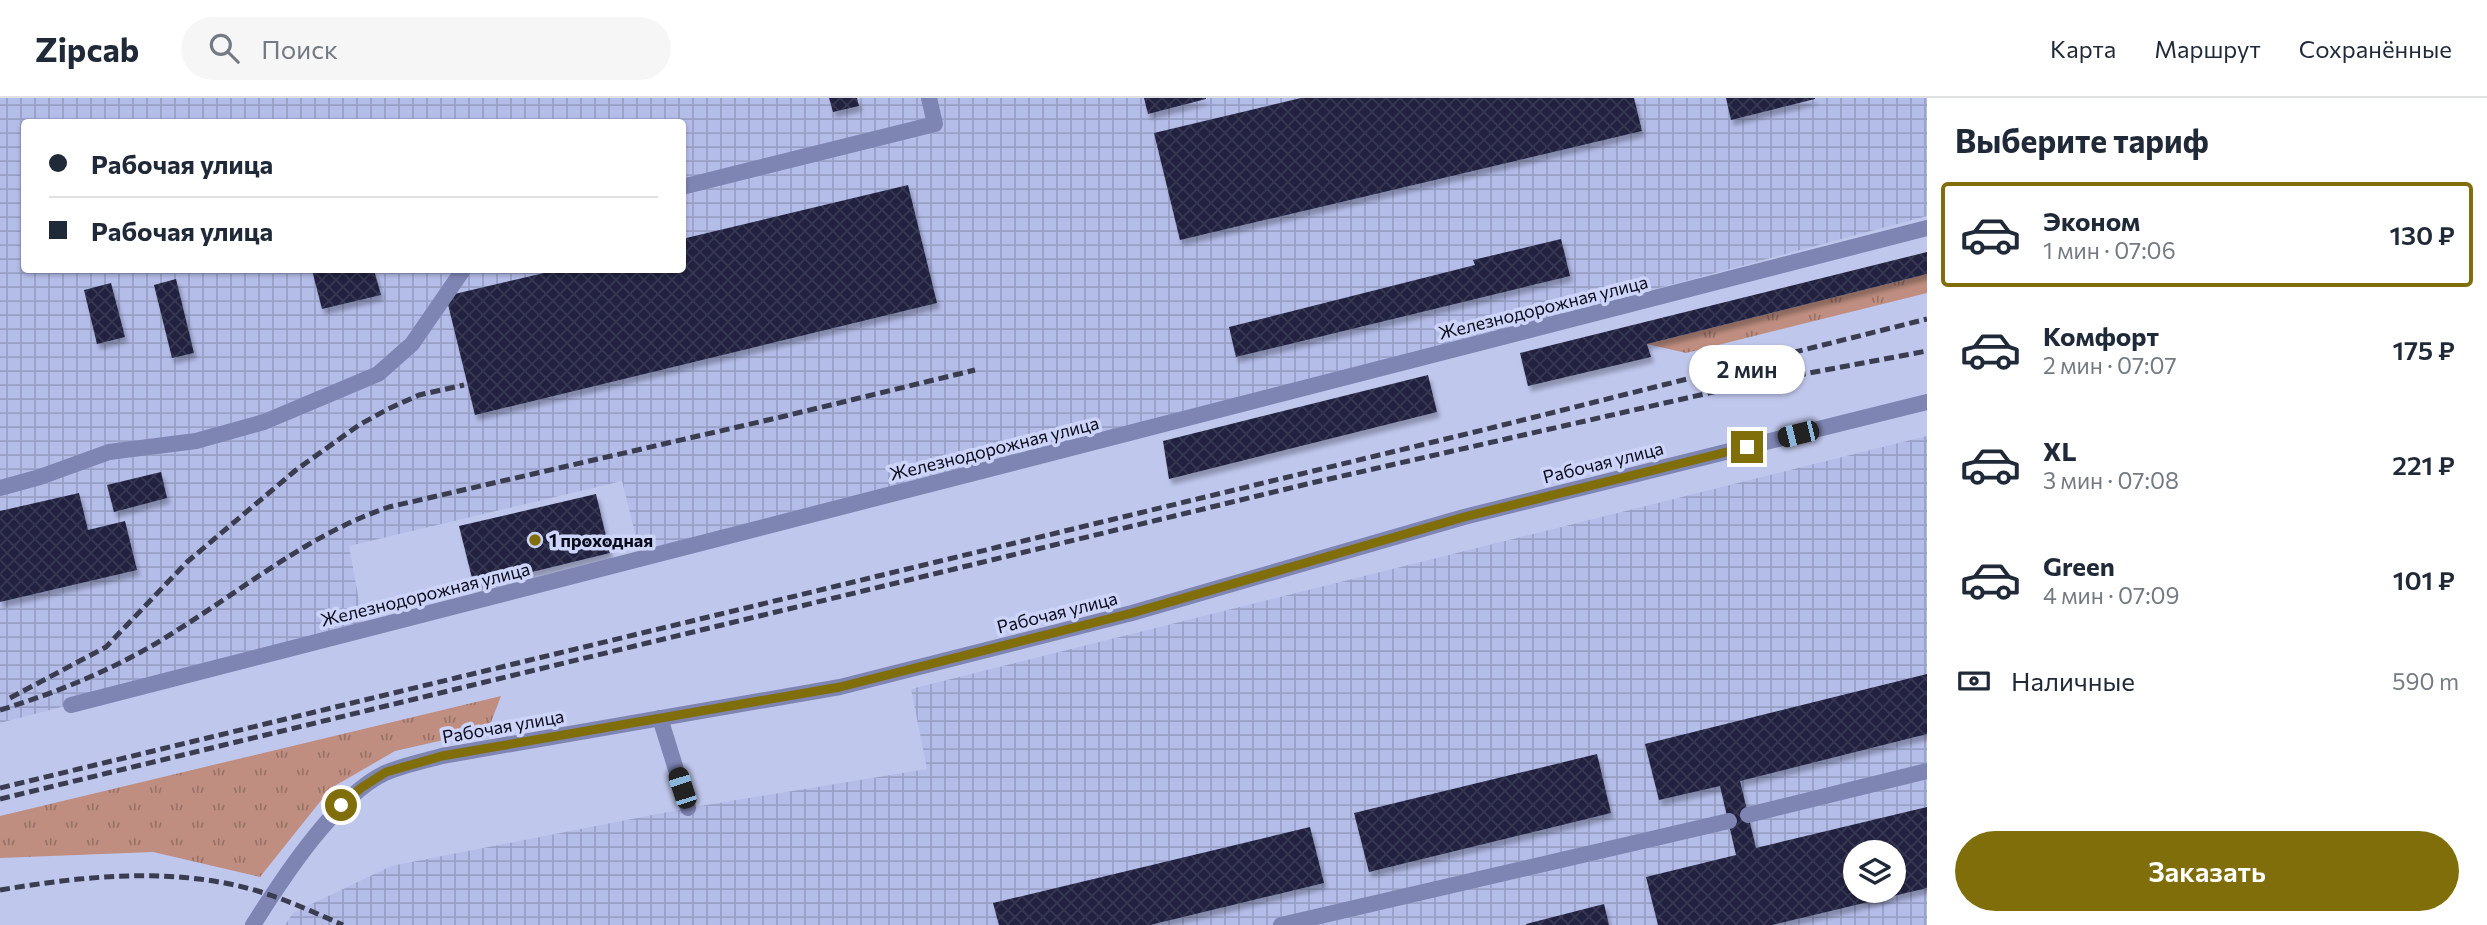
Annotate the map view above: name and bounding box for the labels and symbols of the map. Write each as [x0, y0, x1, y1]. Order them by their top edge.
street label: Железнодорожная улица [1436, 270, 1650, 344]
callout: 2 мин [1689, 345, 1805, 394]
street label: Железнодорожная улица [887, 411, 1101, 485]
car [1776, 419, 1821, 449]
route end [1731, 431, 1763, 463]
street label: Рабочая улица [1541, 436, 1665, 488]
place label: 1 проходная [549, 529, 653, 551]
marker: 1 проходная [527, 532, 543, 548]
street label: Железнодорожная улица [318, 557, 532, 631]
street label: Рабочая улица [995, 586, 1119, 638]
street label: Рабочая улица [440, 704, 566, 748]
car [666, 765, 699, 811]
route start [325, 789, 357, 821]

